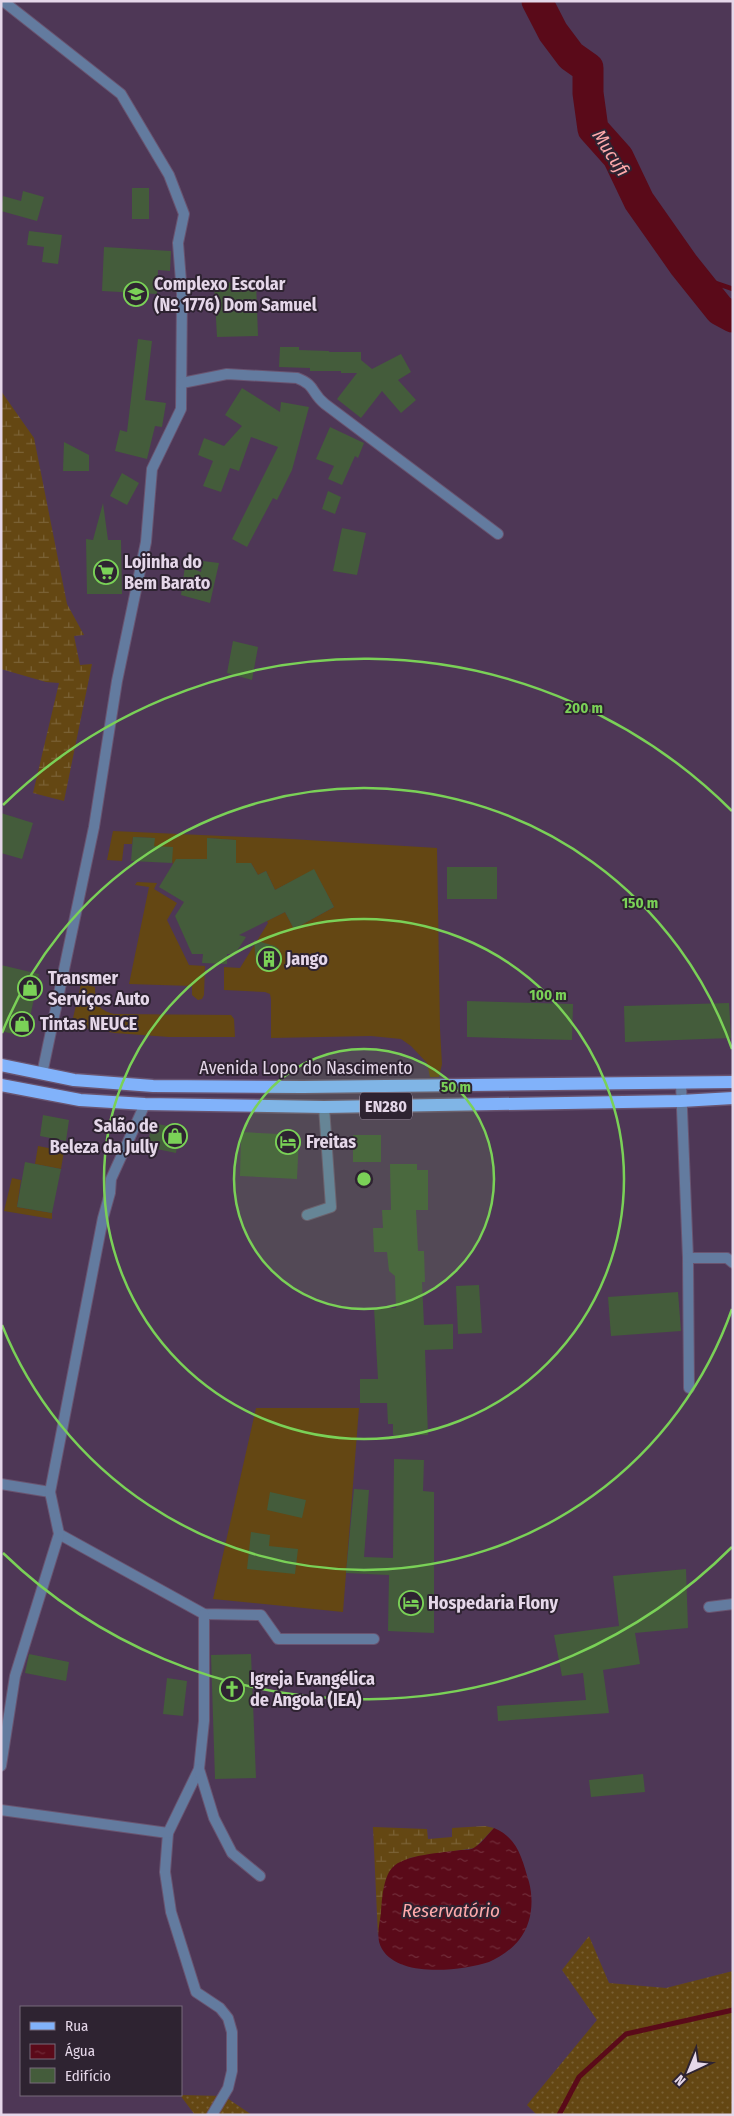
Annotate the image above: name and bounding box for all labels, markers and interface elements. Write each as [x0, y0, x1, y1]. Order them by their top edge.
water label: Mucufi [587, 125, 635, 181]
place label: Complexo Escolar (Nº 1776) Dom Samuel [154, 273, 317, 316]
school or university icon: Complexo Escolar (Nº 1776) Dom Samuel [123, 281, 149, 307]
place label: Lojinha do Bem Barato [124, 551, 211, 594]
supermarket icon: Lojinha do Bem Barato [93, 559, 119, 585]
text: 200 m [564, 699, 603, 717]
text: 150 m [622, 894, 658, 912]
building icon: Jango [256, 946, 282, 972]
place label: Jango [285, 948, 328, 970]
place label: Transmer Serviços Auto [48, 967, 150, 1010]
shop icon: Transmer Serviços Auto [17, 975, 43, 1001]
text: 100 m [529, 986, 567, 1004]
shop icon: Tintas NEUCE [9, 1011, 35, 1037]
place label: Tintas NEUCE [40, 1013, 138, 1035]
street label: Avenida Lopo do Nascimento [199, 1057, 413, 1079]
text: 50 m [441, 1078, 471, 1096]
road number: EN280 [360, 1092, 412, 1120]
place label: Salão de Beleza da Jully [50, 1115, 158, 1158]
shop icon: Salão de Beleza da Jully [162, 1123, 188, 1149]
hotel icon: Freitas [275, 1129, 301, 1155]
place label: Freitas [306, 1131, 356, 1153]
centre of rings [355, 1170, 373, 1188]
hotel icon: Hospedaria Flony [398, 1590, 424, 1616]
place label: Hospedaria Flony [428, 1592, 558, 1614]
place label: Igreja Evangélica de Angola (IEA) [250, 1668, 375, 1711]
church icon: Igreja Evangélica de Angola (IEA) [219, 1676, 245, 1702]
water label: Reservatório [402, 1899, 500, 1922]
legend [20, 2006, 182, 2096]
text: Rua [65, 2017, 88, 2035]
text: Água [65, 2042, 95, 2060]
north arrow [664, 2046, 714, 2096]
text: Edifício [65, 2067, 111, 2085]
text: N [671, 2071, 689, 2089]

